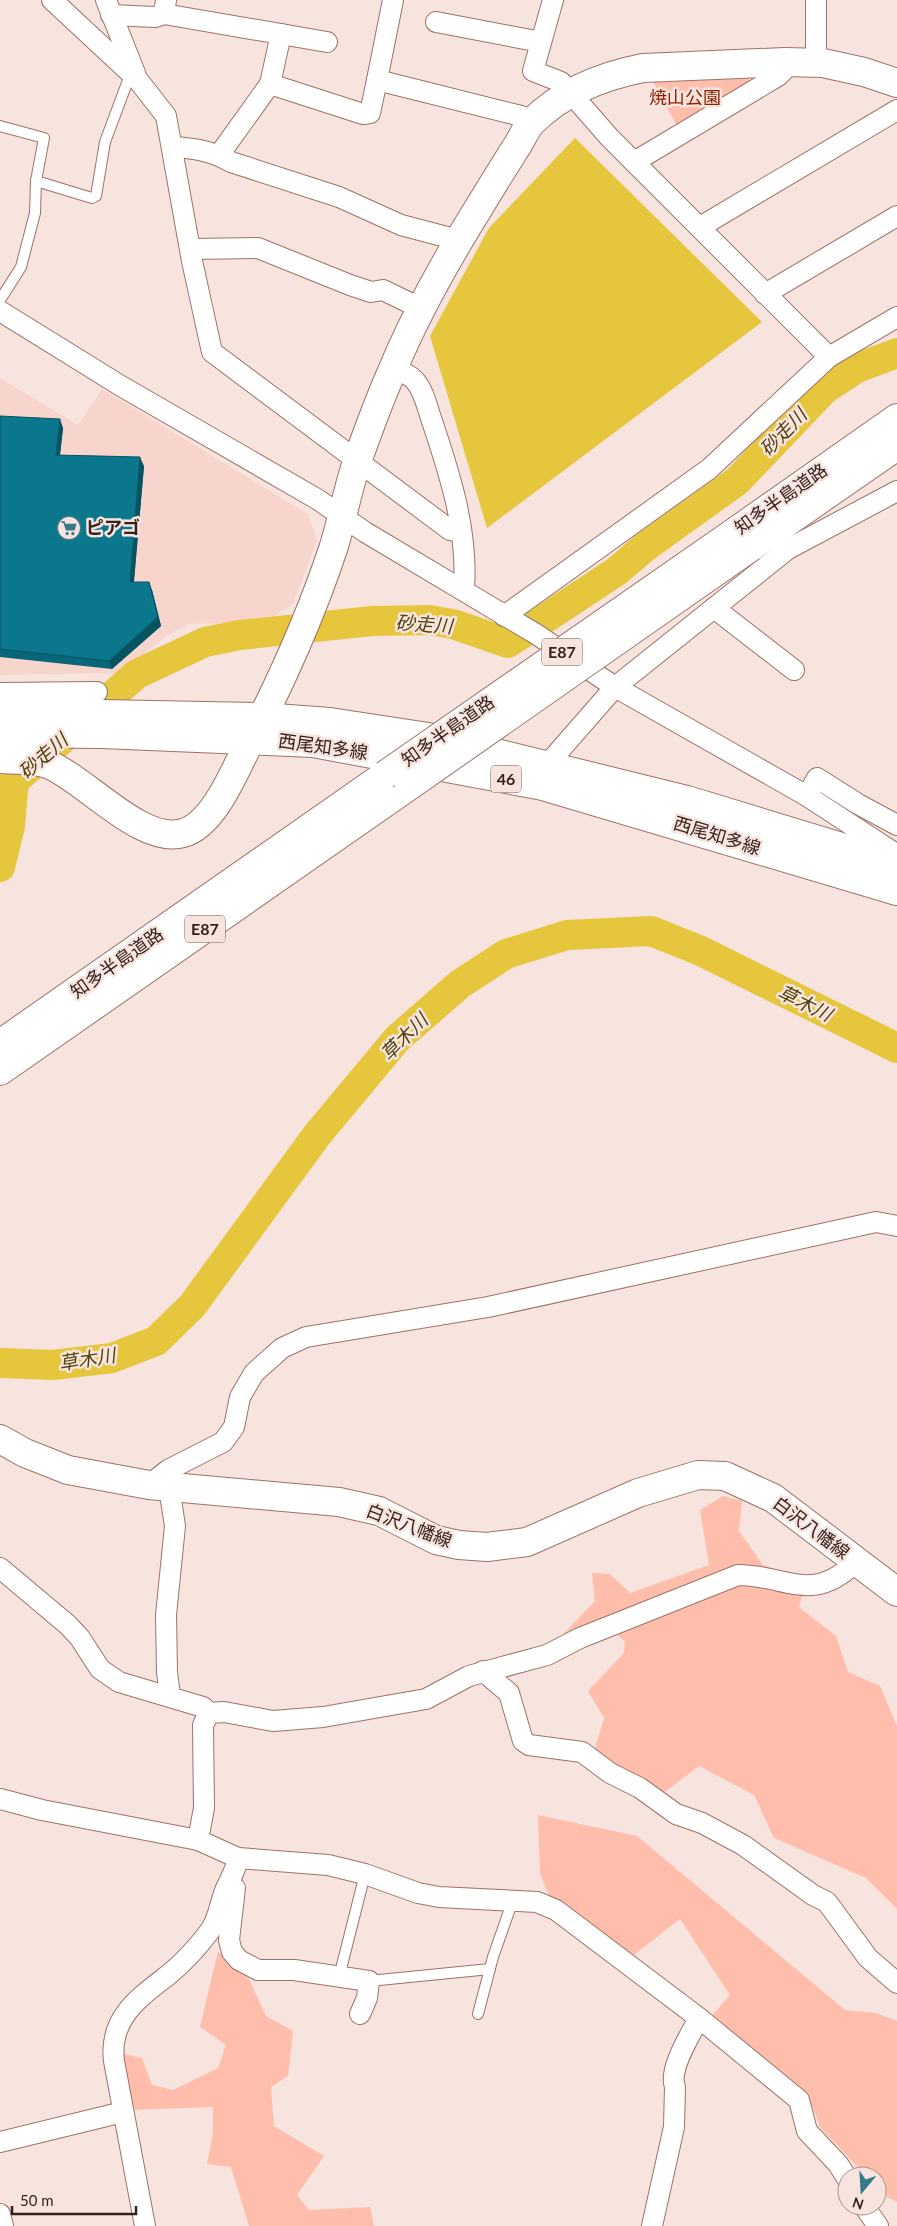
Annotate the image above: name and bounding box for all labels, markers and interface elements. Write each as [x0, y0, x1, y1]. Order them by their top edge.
park label: 焼山公園 [649, 86, 721, 108]
water label: 砂走川 [755, 402, 812, 460]
street label: 知多半島道路 [730, 458, 831, 538]
supermarket icon: ピアゴ [56, 515, 82, 541]
place label: ピアゴ [86, 516, 140, 538]
water label: 砂走川 [395, 610, 455, 637]
road number: E87 [542, 638, 582, 666]
street label: 知多半島道路 [397, 690, 498, 770]
water label: 砂走川 [14, 727, 73, 783]
street label: 西尾知多線 [277, 729, 369, 763]
road number: 46 [491, 766, 521, 792]
street label: 西尾知多線 [671, 811, 764, 859]
road number: E87 [185, 916, 225, 942]
street label: 知多半島道路 [66, 922, 167, 1002]
water label: 草木川 [775, 980, 838, 1026]
water label: 草木川 [375, 1007, 433, 1065]
water label: 草木川 [57, 1342, 119, 1374]
street label: 白沢八幡線 [769, 1491, 854, 1563]
street label: 白沢八幡線 [363, 1499, 455, 1551]
north arrow [837, 2166, 887, 2216]
scale bar [12, 2184, 136, 2216]
text: 50 m [20, 2191, 54, 2209]
text: N [850, 2194, 866, 2214]

